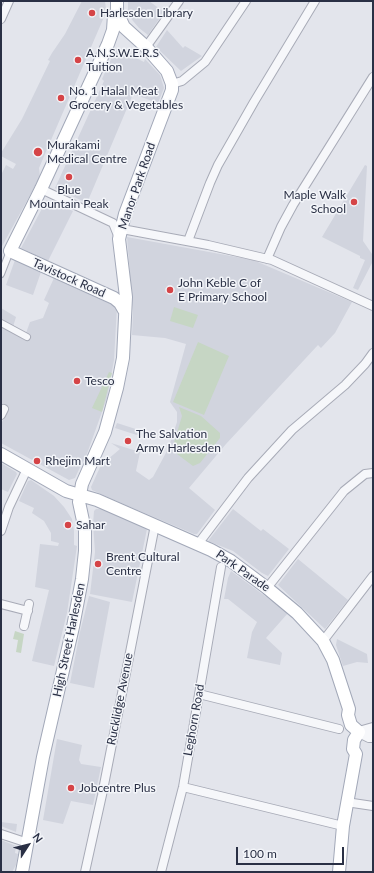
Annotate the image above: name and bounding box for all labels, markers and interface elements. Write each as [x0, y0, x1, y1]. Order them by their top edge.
place label: Harlesden Library [100, 6, 193, 20]
marker: Harlesden Library [87, 8, 97, 18]
place label: A.N.S.W.E.R.S Tuition [86, 46, 159, 74]
marker: A.N.S.W.E.R.S Tuition [73, 55, 83, 65]
place label: No. 1 Halal Meat Grocery & Vegetables [69, 84, 183, 112]
marker: No. 1 Halal Meat Grocery & Vegetables [56, 93, 66, 103]
place label: Murakami Medical Centre [47, 138, 127, 166]
street label: Manor Park Road [115, 141, 159, 231]
marker: Murakami Medical Centre [32, 146, 44, 158]
marker: Blue Mountain Peak [64, 172, 74, 182]
place label: Blue Mountain Peak [29, 183, 109, 211]
place label: Maple Walk School [283, 188, 346, 216]
marker: Maple Walk School [349, 197, 359, 207]
street label: Tavistock Road [30, 255, 108, 301]
place label: John Keble C of E Primary School [178, 276, 267, 304]
marker: John Keble C of E Primary School [165, 285, 175, 295]
place label: Tesco [85, 374, 115, 388]
marker: Tesco [72, 376, 82, 386]
place label: The Salvation Army Harlesden [136, 427, 221, 455]
marker: The Salvation Army Harlesden [123, 436, 133, 446]
place label: Rhejim Mart [45, 454, 110, 468]
marker: Rhejim Mart [32, 456, 42, 466]
place label: Sahar [76, 518, 105, 532]
marker: Sahar [63, 520, 73, 530]
street label: Park Parade [213, 547, 273, 595]
place label: Brent Cultural Centre [106, 550, 180, 578]
marker: Brent Cultural Centre [93, 559, 103, 569]
street label: High Street Harlesden [50, 582, 88, 698]
street label: Rucklidge Avenue [104, 652, 136, 746]
street label: Leghorn Road [181, 683, 207, 757]
place label: Jobcentre Plus [79, 781, 156, 795]
marker: Jobcentre Plus [66, 783, 76, 793]
north arrow [8, 825, 48, 865]
text: N [30, 830, 46, 845]
scale bar [238, 839, 346, 865]
text: 100 m [243, 846, 277, 861]

